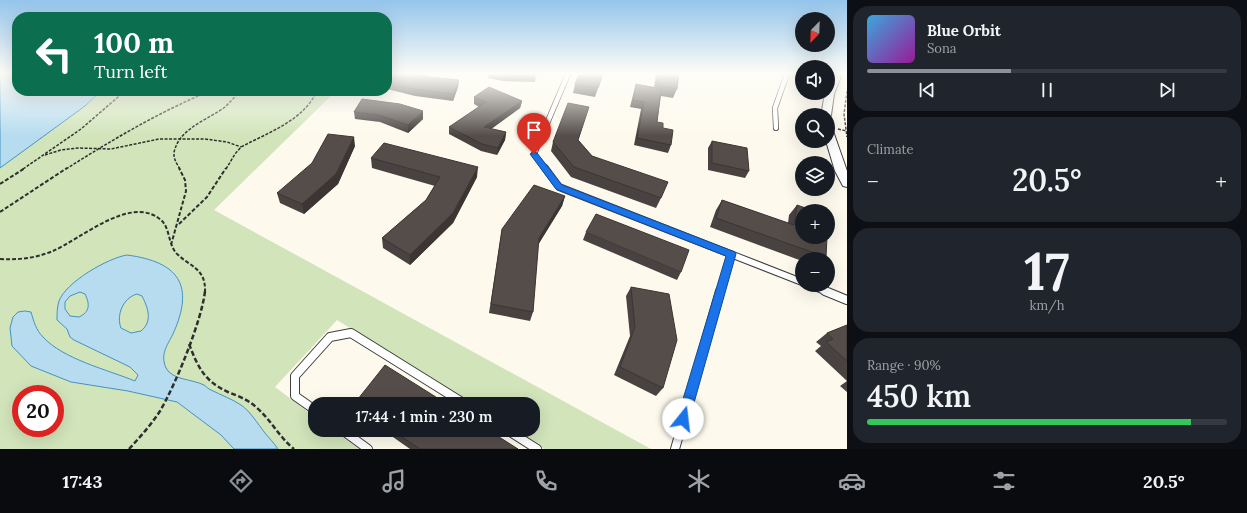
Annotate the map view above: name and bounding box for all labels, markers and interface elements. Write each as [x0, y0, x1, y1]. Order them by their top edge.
north arrow [795, 12, 835, 52]
map controls [795, 12, 835, 292]
text: Blue Orbit [927, 21, 1001, 40]
text: 100 m [94, 25, 174, 61]
icon: left [28, 28, 80, 80]
text: Sona [927, 40, 957, 57]
text: Turn left [94, 60, 167, 83]
button: sound [795, 60, 835, 100]
icon: previous [916, 79, 938, 101]
icon: pause [1036, 79, 1058, 101]
icon: next [1156, 79, 1178, 101]
button: search [795, 108, 835, 148]
pin [517, 113, 551, 154]
icon: arrive [523, 119, 545, 141]
text: Climate [867, 141, 914, 158]
button: layers [795, 156, 835, 196]
text: 20.5° [1012, 161, 1082, 199]
text: − [867, 167, 879, 195]
text: + [1215, 167, 1227, 195]
button: + [795, 204, 835, 244]
text: 17 [1024, 238, 1070, 304]
button: − [795, 252, 835, 292]
text: km/h [1029, 297, 1065, 314]
text: Range · 90% [867, 357, 941, 374]
text: 450 km [867, 377, 971, 415]
speed limit sign: 20 [12, 385, 64, 437]
position arrow [662, 398, 704, 440]
text: 17:44 · 1 min · 230 m [356, 407, 492, 426]
icon: directions [227, 467, 255, 495]
icon: music [380, 467, 408, 495]
icon: phone [532, 467, 560, 495]
icon: climate [685, 467, 713, 495]
icon: car [838, 467, 866, 495]
icon: filters [990, 467, 1018, 495]
text: 17:43 [62, 470, 103, 493]
text: 20.5° [1143, 470, 1185, 493]

